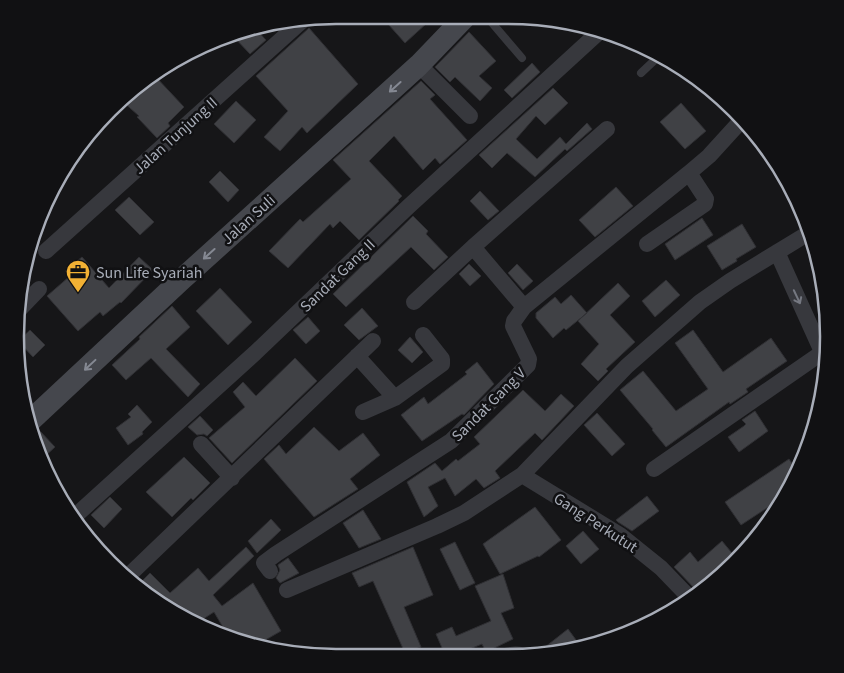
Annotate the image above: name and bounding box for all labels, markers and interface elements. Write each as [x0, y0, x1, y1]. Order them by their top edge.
one-way arrow [388, 81, 401, 93]
street label: Jalan Tunjung II [129, 92, 222, 179]
street label: Jalan Suli [217, 190, 280, 250]
street label: Sandat Gang II [295, 234, 380, 317]
one-way arrow [203, 248, 216, 260]
office icon: Sun Life Syariah [65, 259, 91, 293]
place label: Sun Life Syariah [96, 262, 203, 284]
one-way arrow [792, 289, 802, 304]
one-way arrow [84, 359, 97, 371]
street label: Sandat Gang V [447, 362, 531, 447]
street label: Gang Perkutut [549, 487, 642, 559]

